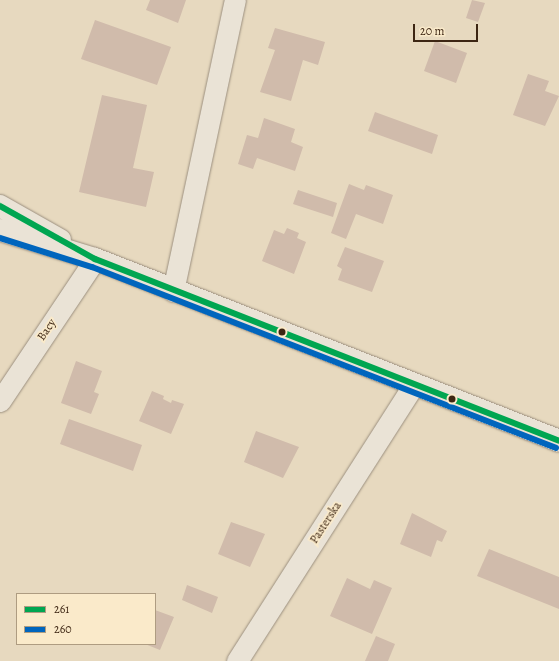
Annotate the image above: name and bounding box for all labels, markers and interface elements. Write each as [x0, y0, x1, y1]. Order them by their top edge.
scale bar [415, 16, 480, 42]
text: 20 m [420, 23, 444, 39]
street label: Bacy [35, 316, 59, 344]
unlabelled marker [277, 327, 287, 337]
unlabelled marker [447, 394, 457, 404]
street label: Pasterska [307, 499, 345, 547]
legend [16, 593, 156, 645]
text: 261 [54, 601, 69, 617]
text: 260 [54, 621, 72, 637]

